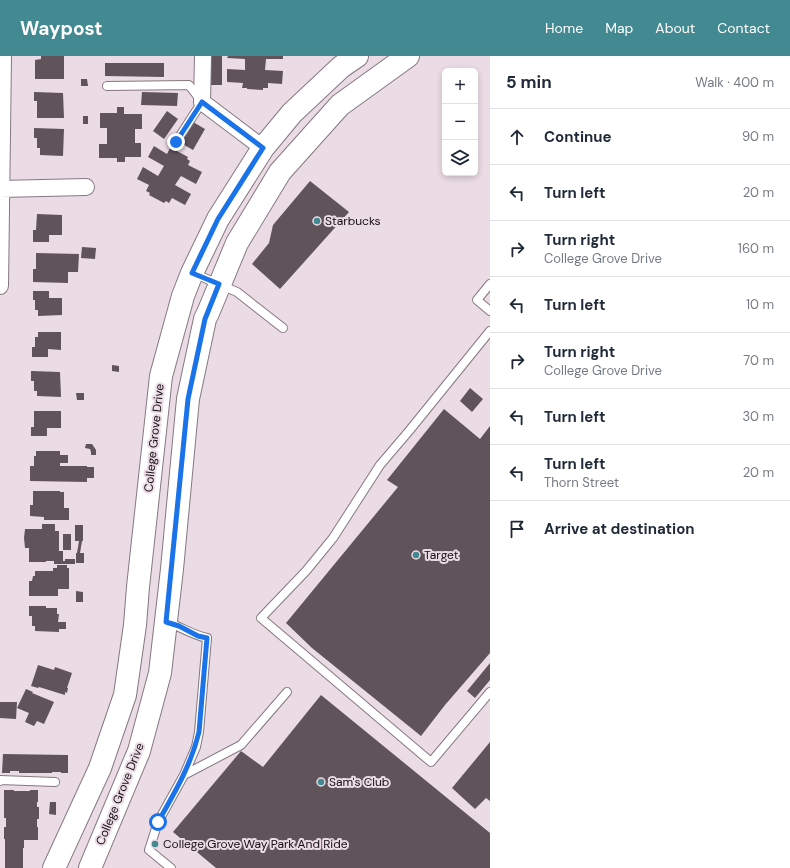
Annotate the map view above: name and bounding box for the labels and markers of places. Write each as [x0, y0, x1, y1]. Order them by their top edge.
place label: Starbucks [325, 213, 381, 229]
marker: Starbucks [312, 216, 322, 226]
place label: Target [424, 547, 459, 563]
marker: Target [411, 550, 421, 560]
place label: Sam's Club [329, 774, 389, 790]
marker: Sam's Club [316, 777, 326, 787]
place label: College Grove Way Park And Ride [163, 836, 348, 852]
marker: College Grove Way Park And Ride [150, 839, 160, 849]

